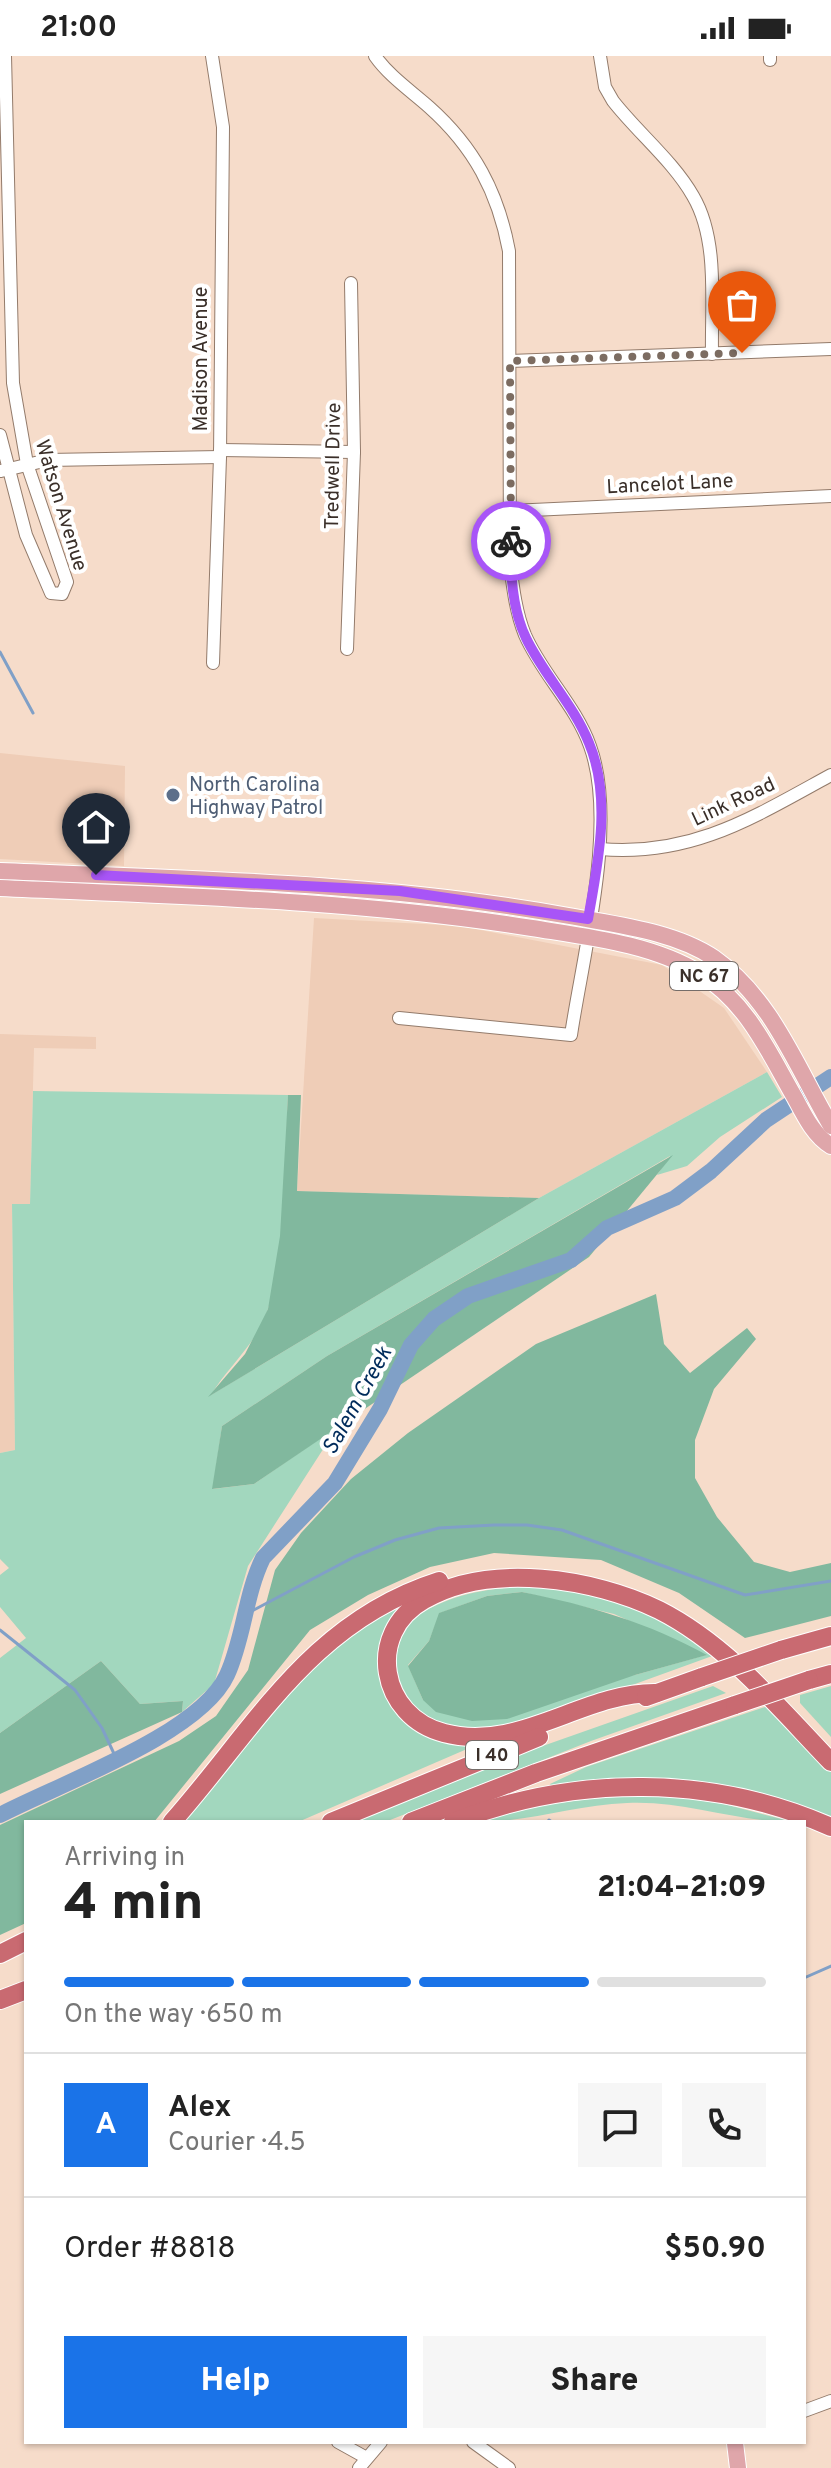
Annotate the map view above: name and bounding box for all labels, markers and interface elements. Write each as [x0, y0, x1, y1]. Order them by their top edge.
text: 21:00 [40, 10, 117, 47]
pin [708, 271, 776, 353]
icon: bag [720, 283, 764, 327]
street label: Madison Avenue [189, 287, 215, 431]
street label: Tredwell Drive [320, 402, 348, 530]
street label: Watson Avenue [28, 437, 92, 574]
street label: Lancelot Lane [606, 469, 734, 501]
courier [471, 501, 551, 581]
icon: bike [489, 519, 533, 563]
street label: Link Road [688, 772, 780, 833]
place label: North Carolina Highway Patrol [189, 773, 323, 822]
marker: North Carolina Highway Patrol [164, 786, 182, 804]
pin [62, 793, 130, 875]
icon: home [74, 805, 118, 849]
road number: NC 67 [670, 962, 738, 990]
water label: Salem Creek [317, 1342, 399, 1460]
road number: I 40 [466, 1741, 518, 1769]
text: Arriving in [64, 1842, 185, 1875]
text: 21:04–21:09 [597, 1870, 766, 1907]
text: 4 min [64, 1872, 204, 1938]
text: On the way · 650 m [64, 1999, 283, 2032]
button: chat [578, 2083, 662, 2167]
button: phone [682, 2083, 766, 2167]
text: Alex [168, 2090, 232, 2127]
text: A [95, 2107, 117, 2144]
text: Courier · 4.5 [168, 2127, 306, 2160]
text: Order #8818 [64, 2231, 236, 2268]
text: $50.90 [664, 2231, 766, 2268]
button: Help [64, 2336, 407, 2428]
button: Share [423, 2336, 766, 2428]

